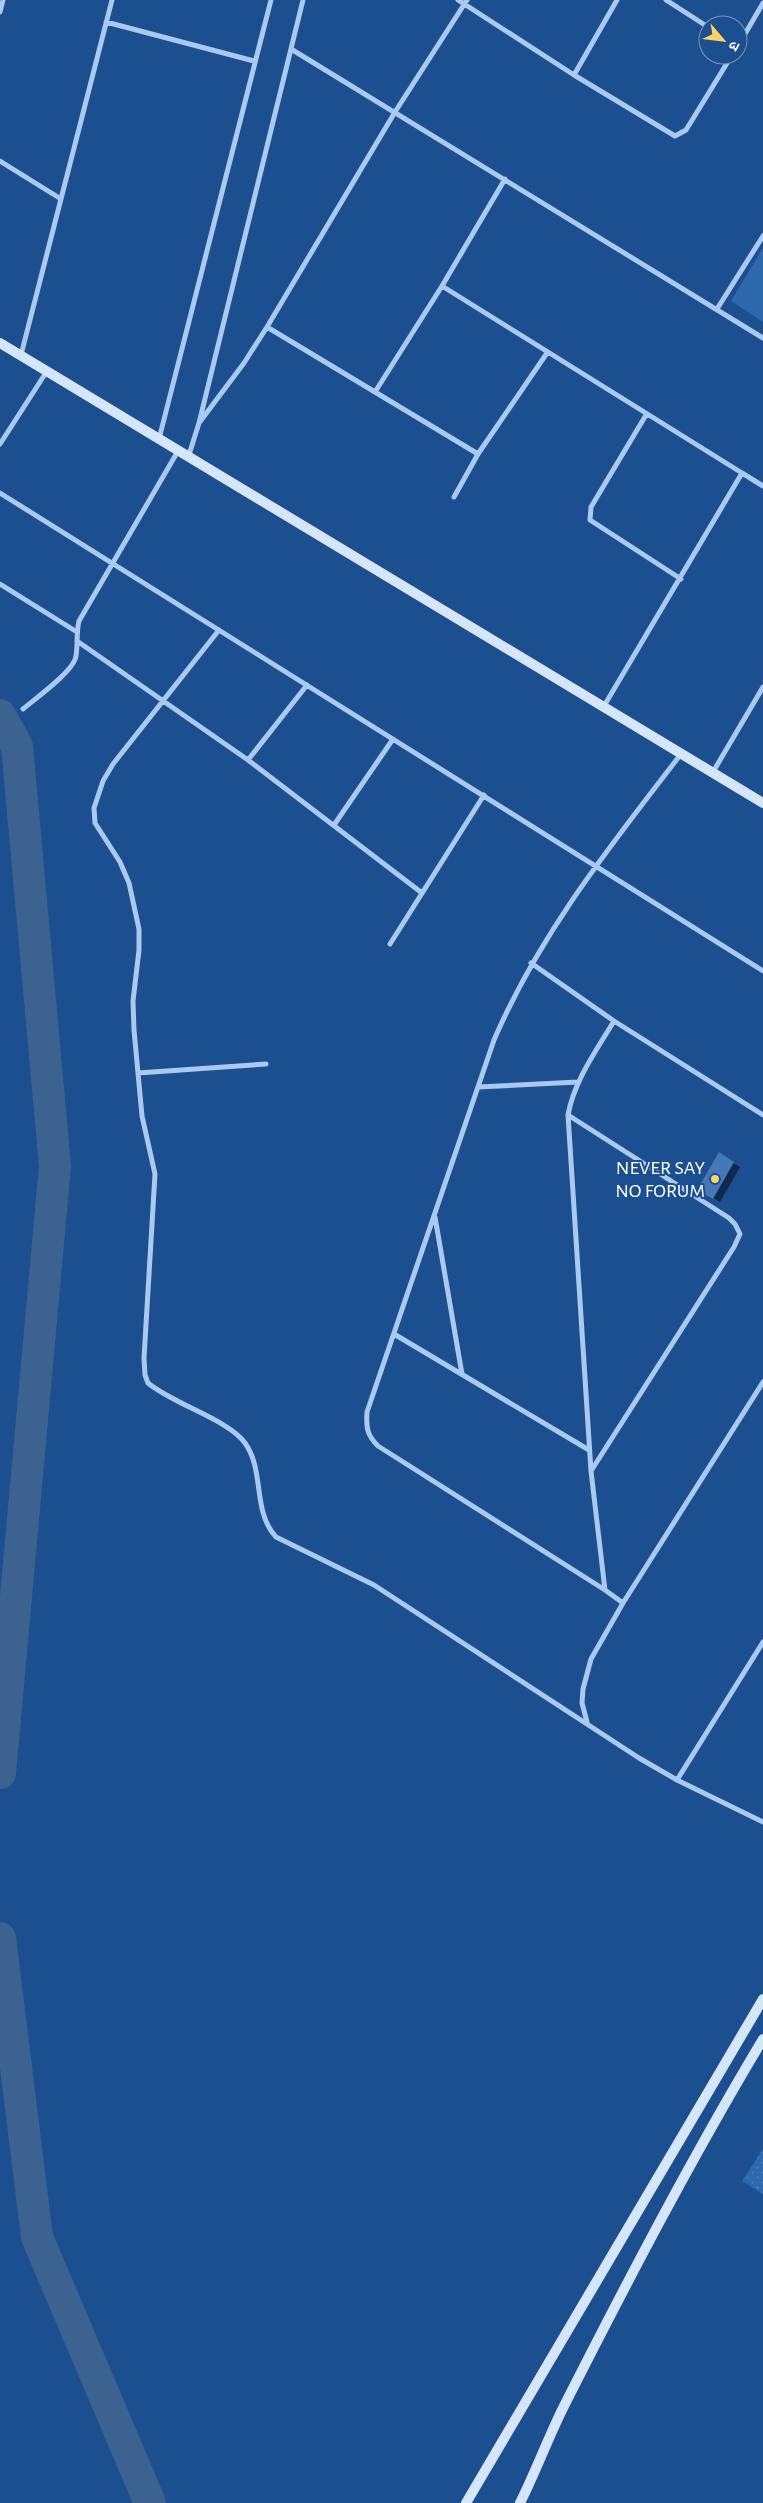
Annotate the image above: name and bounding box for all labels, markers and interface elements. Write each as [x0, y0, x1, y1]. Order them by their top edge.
north arrow [698, 15, 748, 65]
text: उ [725, 39, 742, 53]
place label: NEVER SAY NO FORUM [615, 1158, 705, 1201]
marker: NEVER SAY NO FORUM [709, 1173, 721, 1185]

